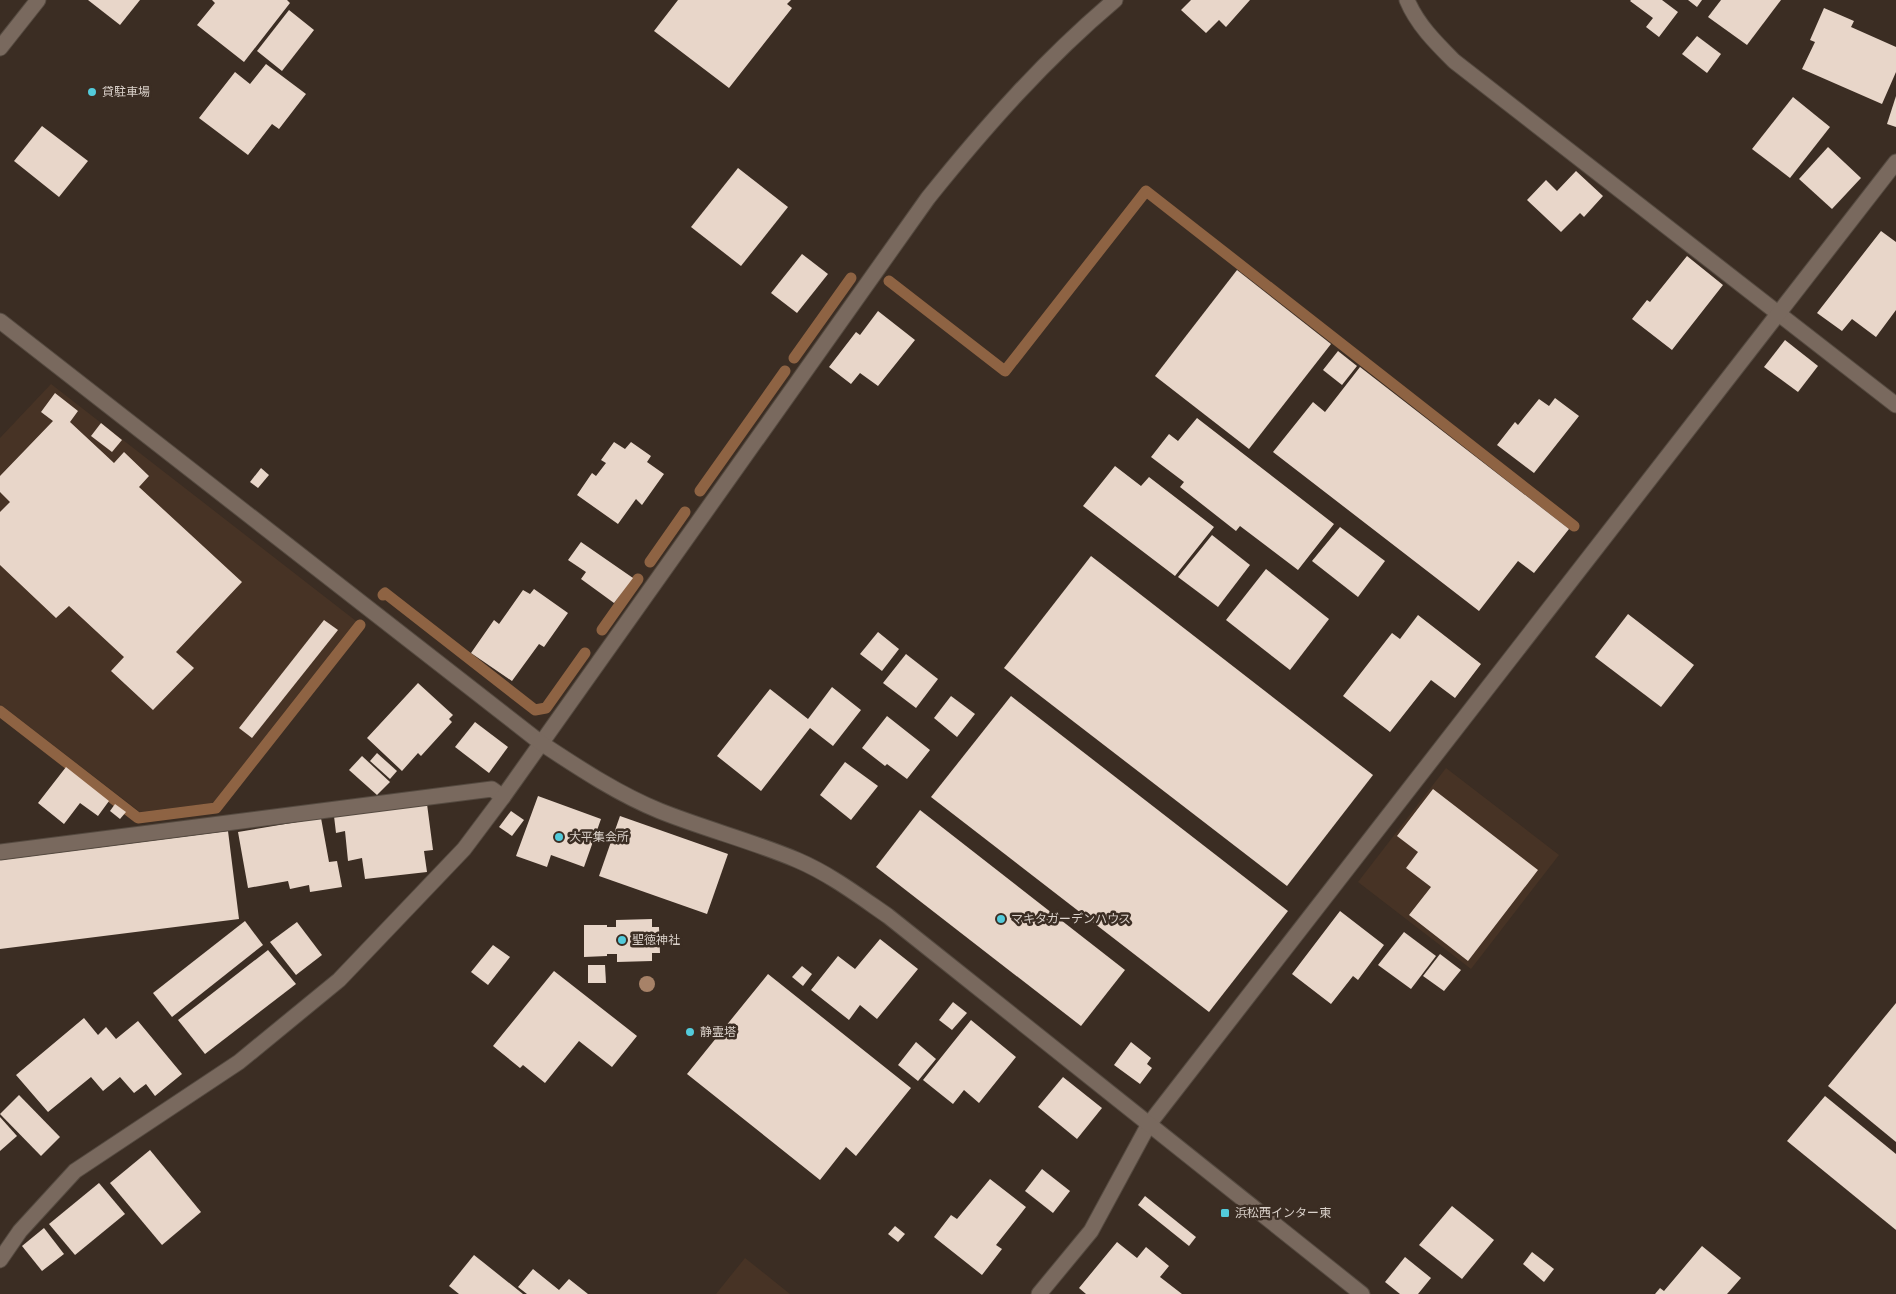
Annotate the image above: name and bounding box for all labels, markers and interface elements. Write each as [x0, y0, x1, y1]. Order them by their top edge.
place label: 貸駐車場 [102, 85, 150, 99]
marker: 貸駐車場 [86, 86, 98, 98]
place label: 大平集会所 [569, 830, 629, 844]
marker: 大平集会所 [553, 831, 565, 843]
place label: マキタガーデンハウス [1011, 912, 1131, 926]
marker: マキタガーデンハウス [995, 913, 1007, 925]
place label: 聖徳神社 [632, 933, 680, 947]
marker: 聖徳神社 [616, 934, 628, 946]
place label: 静霊塔 [700, 1025, 736, 1039]
marker: 静霊塔 [684, 1026, 696, 1038]
place label: 浜松西インター東 [1235, 1206, 1331, 1220]
marker: 浜松西インター東 [1219, 1207, 1231, 1219]

